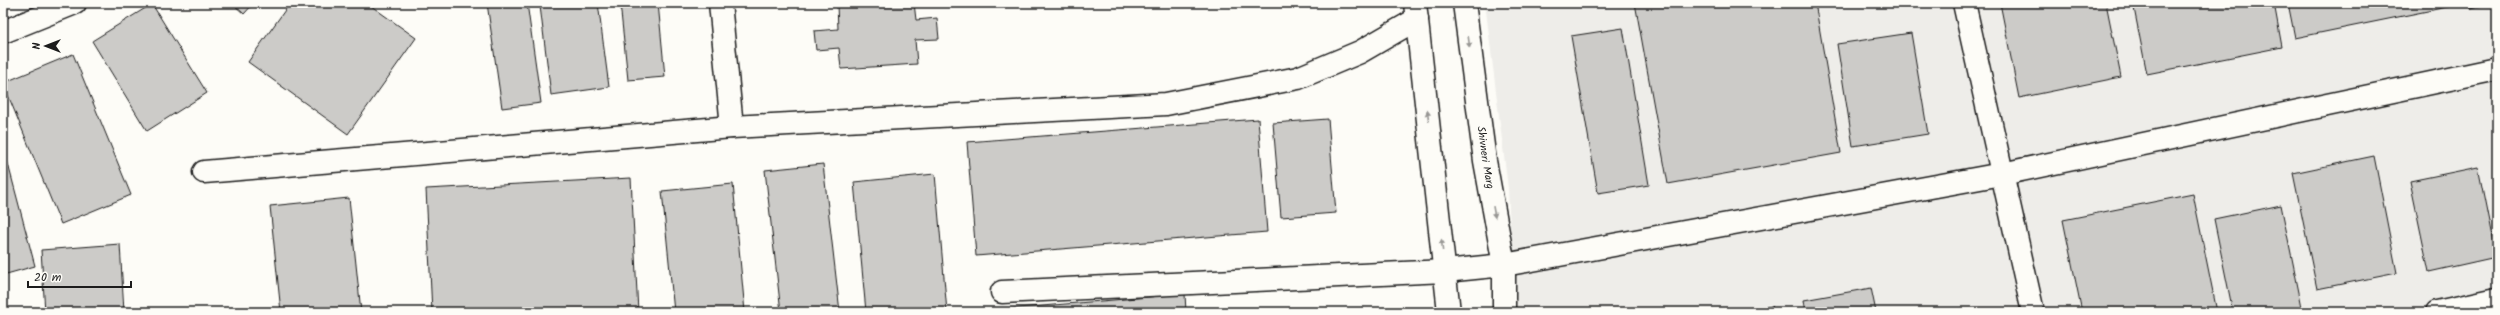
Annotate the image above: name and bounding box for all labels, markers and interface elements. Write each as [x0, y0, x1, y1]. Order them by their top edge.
north arrow [26, 26, 66, 66]
one-way arrow [1466, 36, 1472, 48]
text: N [28, 42, 46, 49]
one-way arrow [1425, 110, 1431, 122]
street label: Shivneri Marg [1471, 125, 1499, 190]
one-way arrow [1491, 206, 1497, 218]
one-way arrow [1439, 239, 1445, 251]
scale bar [28, 263, 131, 289]
text: 20 m [34, 268, 62, 287]

